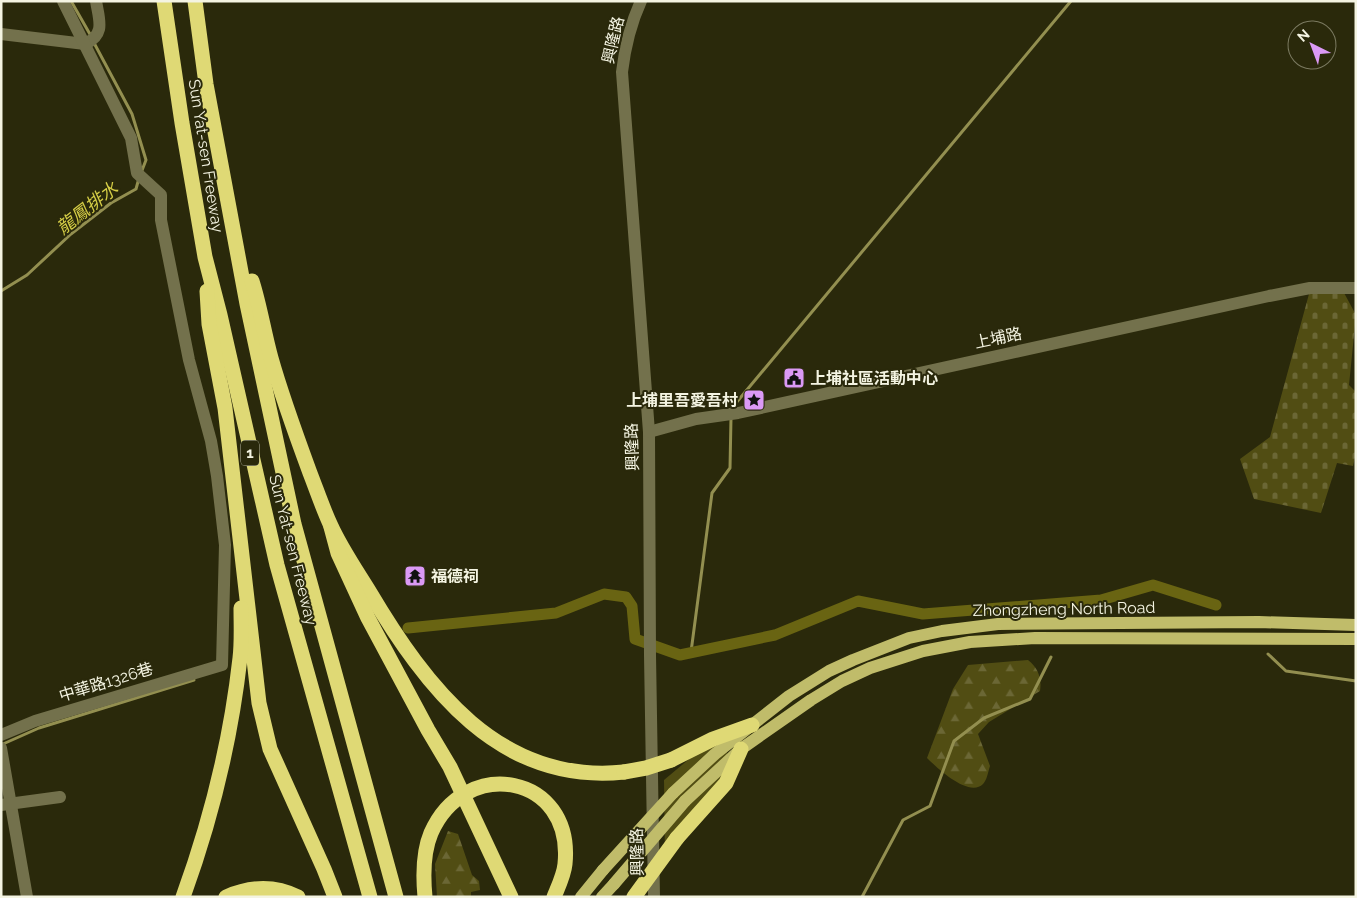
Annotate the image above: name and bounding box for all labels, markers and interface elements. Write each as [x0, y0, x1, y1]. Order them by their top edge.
street label: 興隆路 [598, 14, 628, 66]
north arrow [1287, 20, 1337, 70]
text: N [1294, 26, 1313, 45]
street label: Sun Yat-sen Freeway [184, 78, 228, 234]
water label: 龍鳳排水 [52, 177, 123, 238]
street label: 上埔路 [973, 324, 1023, 352]
public building icon: 上埔社區活動中心 [782, 366, 806, 390]
place label: 上埔社區活動中心 [810, 369, 938, 388]
place icon: 上埔里吾愛吾村 [742, 388, 766, 412]
place label: 上埔里吾愛吾村 [626, 391, 738, 410]
street label: 興隆路 [622, 423, 642, 471]
road number: 1 [241, 440, 259, 466]
street label: Sun Yat-sen Freeway [265, 473, 321, 628]
temple icon: 福德祠 [403, 564, 427, 588]
place label: 福德祠 [431, 567, 479, 586]
street label: Zhongzheng North Road [973, 598, 1155, 620]
street label: 中華路1326巷 [57, 659, 155, 705]
street label: 興隆路 [627, 828, 647, 876]

